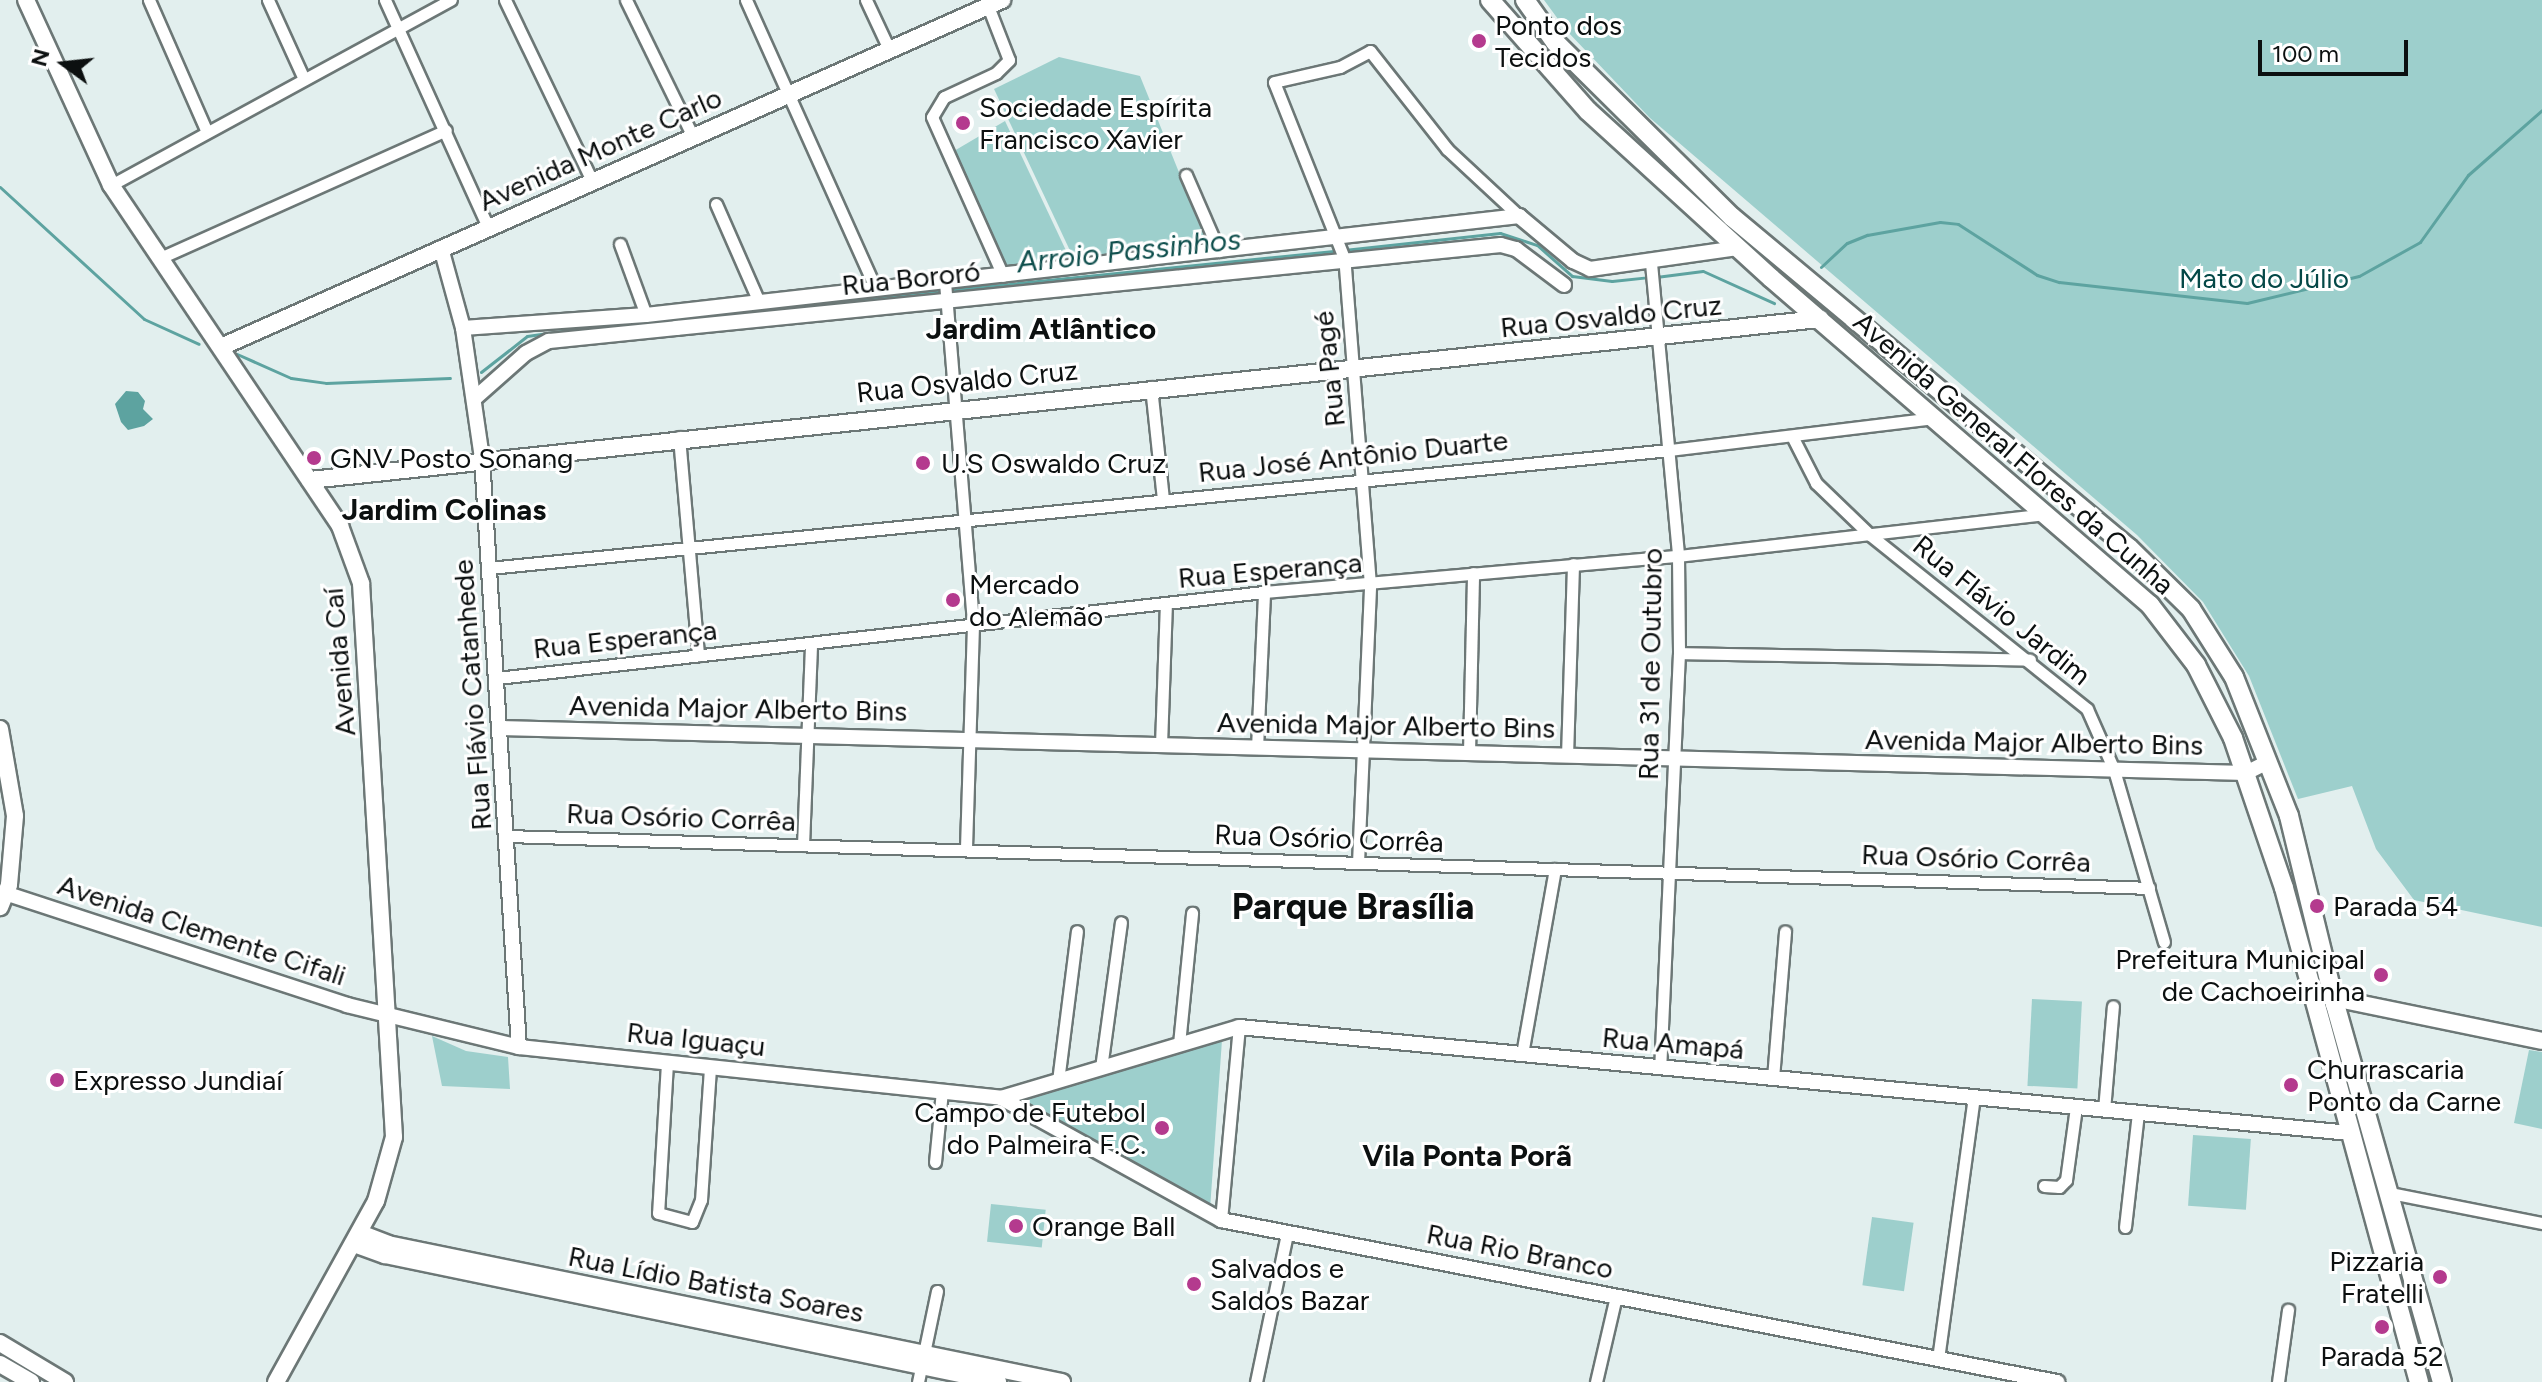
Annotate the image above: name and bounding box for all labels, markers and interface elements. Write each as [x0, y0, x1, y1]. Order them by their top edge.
place label: Ponto dos Tecidos [1495, 8, 1622, 74]
north arrow [24, 24, 104, 104]
scale bar [2262, 24, 2412, 74]
marker: Ponto dos Tecidos [1470, 32, 1488, 50]
text: 100 m [2272, 39, 2339, 68]
text: N [25, 46, 56, 69]
street label: Avenida Monte Carlo [473, 80, 727, 218]
place label: Sociedade Espírita Francisco Xavier [979, 90, 1212, 156]
marker: Sociedade Espírita Francisco Xavier [954, 114, 972, 132]
water label: Arroio Passinhos [1015, 221, 1243, 281]
street label: Rua Bororó [840, 254, 982, 302]
park label: Mato do Júlio [2179, 261, 2349, 295]
street label: Rua Osvaldo Cruz [1499, 288, 1723, 344]
street label: Avenida General Flores da Cunha [1847, 305, 2181, 601]
street label: Rua Pagé [1306, 309, 1352, 429]
district label: Jardim Atlântico [926, 311, 1156, 347]
street label: Rua Osvaldo Cruz [855, 353, 1079, 409]
street label: Rua José Antônio Duarte [1196, 423, 1510, 489]
place label: GNV Posto Sonang [330, 441, 574, 475]
place label: U.S Oswaldo Cruz [941, 446, 1166, 480]
marker: GNV Posto Sonang [305, 449, 323, 467]
marker: U.S Oswaldo Cruz [912, 452, 934, 474]
district label: Jardim Colinas [342, 492, 546, 528]
street label: Rua Flávio Jardim [1906, 528, 2098, 692]
street label: Rua Esperança [1177, 545, 1363, 595]
street label: Rua 31 de Outubro [1631, 548, 1669, 780]
street label: Rua Flávio Catanhede [446, 558, 498, 832]
place label: Mercado do Alemão [969, 567, 1103, 633]
street label: Avenida Caí [316, 586, 362, 738]
marker: Mercado do Alemão [944, 591, 962, 609]
street label: Rua Esperança [531, 613, 719, 665]
street label: Avenida Major Alberto Bins [569, 688, 907, 728]
street label: Avenida Major Alberto Bins [1217, 705, 1555, 745]
street label: Avenida Major Alberto Bins [1865, 722, 2203, 762]
street label: Rua Osório Corrêa [566, 796, 796, 838]
street label: Rua Osório Corrêa [1214, 817, 1444, 859]
street label: Rua Osório Corrêa [1861, 837, 2091, 879]
street label: Avenida Clemente Cifali [54, 868, 350, 992]
district label: Parque Brasília [1232, 885, 1474, 929]
place label: Parada 54 [2333, 889, 2458, 923]
marker: Parada 54 [2308, 897, 2326, 915]
place label: Prefeitura Municipal de Cachoeirinha [2115, 942, 2365, 1008]
marker: Prefeitura Municipal de Cachoeirinha [2372, 966, 2390, 984]
street label: Rua Iguaçu [625, 1015, 767, 1063]
street label: Rua Amapá [1601, 1020, 1745, 1066]
place label: Churrascaria Ponto da Carne [2307, 1052, 2501, 1118]
place label: Expresso Jundiaí [73, 1063, 283, 1097]
marker: Expresso Jundiaí [48, 1071, 66, 1089]
marker: Churrascaria Ponto da Carne [2282, 1076, 2300, 1094]
place label: Campo de Futebol do Palmeira F.C. [914, 1095, 1146, 1161]
marker: Campo de Futebol do Palmeira F.C. [1153, 1119, 1171, 1137]
district label: Vila Ponta Porã [1362, 1138, 1572, 1174]
place label: Orange Ball [1032, 1209, 1175, 1243]
street label: Rua Rio Branco [1424, 1216, 1616, 1286]
marker: Orange Ball [1007, 1217, 1025, 1235]
street label: Rua Lídio Batista Soares [565, 1239, 867, 1329]
place label: Pizzaria Fratelli [2329, 1244, 2424, 1310]
place label: Salvados e Saldos Bazar [1210, 1251, 1369, 1317]
marker: Pizzaria Fratelli [2431, 1268, 2449, 1286]
marker: Salvados e Saldos Bazar [1185, 1275, 1203, 1293]
marker: Parada 52 [2373, 1318, 2391, 1336]
place label: Parada 52 [2320, 1339, 2444, 1373]

